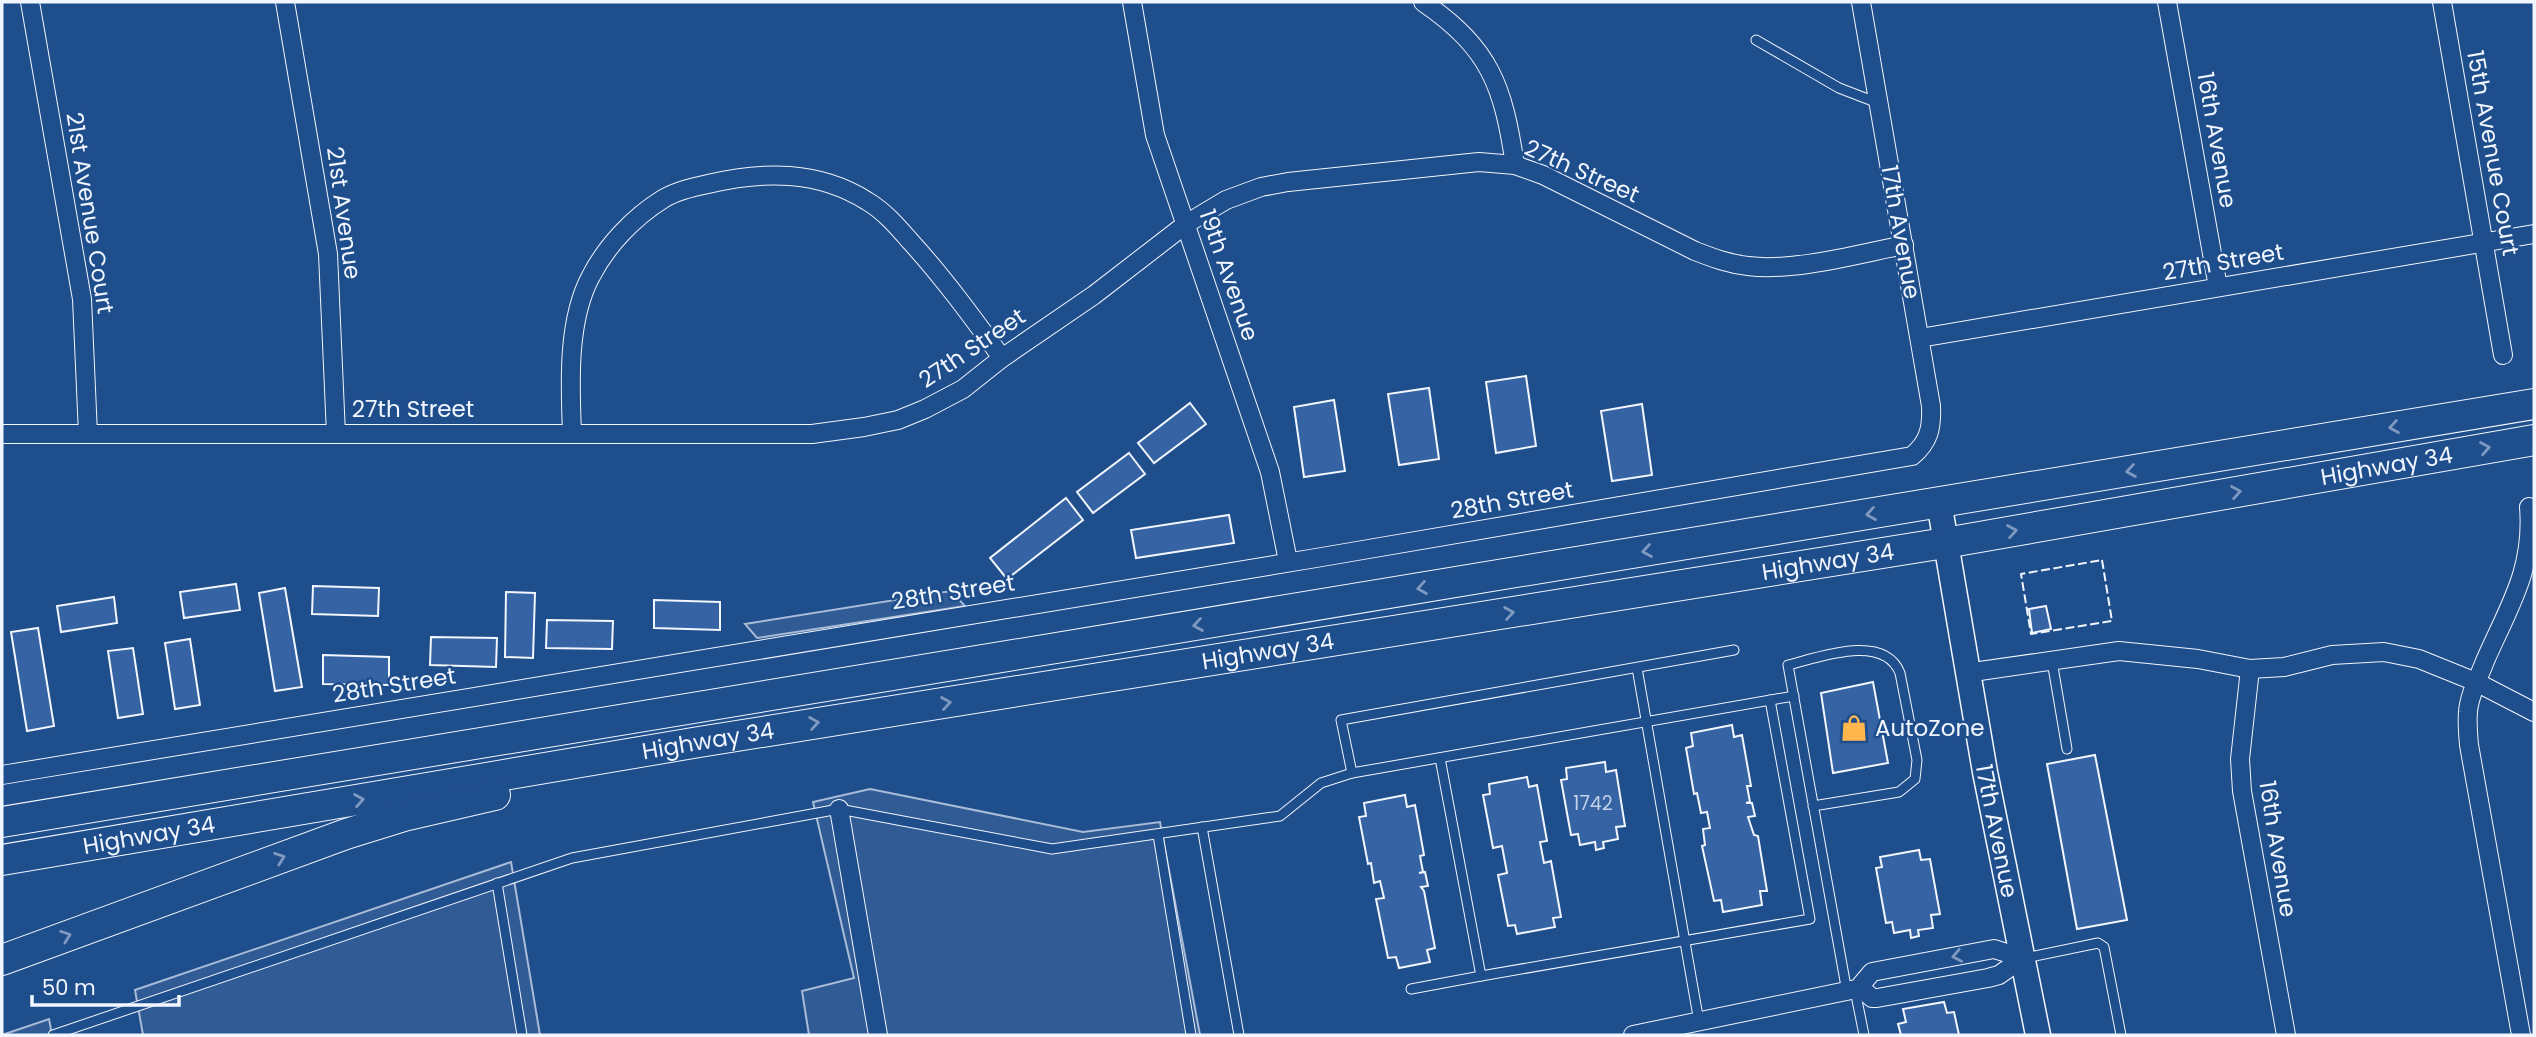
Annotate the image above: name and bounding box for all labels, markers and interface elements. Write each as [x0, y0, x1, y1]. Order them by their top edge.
street label: 15th Avenue Court [2459, 48, 2527, 258]
street label: 16th Avenue [2189, 69, 2245, 211]
street label: 21st Avenue Court [58, 110, 122, 316]
street label: 27th Street [1520, 131, 1644, 211]
street label: 21st Avenue [319, 145, 369, 281]
street label: 17th Avenue [1873, 162, 1929, 302]
street label: 19th Avenue [1191, 205, 1267, 345]
street label: 27th Street [2160, 236, 2286, 288]
street label: 27th Street [912, 301, 1032, 395]
street label: 27th Street [352, 393, 474, 425]
one-way arrow [2388, 419, 2400, 434]
street label: Highway 34 [2318, 439, 2455, 493]
one-way arrow [2479, 441, 2491, 456]
one-way arrow [2125, 463, 2137, 478]
street label: 28th Street [1448, 473, 1576, 527]
one-way arrow [2230, 485, 2242, 500]
one-way arrow [1866, 506, 1877, 521]
one-way arrow [2006, 524, 2018, 539]
street label: Highway 34 [1759, 535, 1896, 588]
one-way arrow [1641, 543, 1653, 558]
street label: 28th Street [889, 566, 1017, 618]
one-way arrow [1417, 580, 1428, 595]
one-way arrow [1503, 606, 1515, 621]
one-way arrow [1192, 617, 1204, 632]
street label: Highway 34 [1199, 625, 1336, 677]
street label: 28th Street [330, 659, 458, 711]
one-way arrow [940, 695, 952, 710]
place label: AutoZone [1875, 712, 1984, 744]
shop icon: AutoZone [1839, 713, 1869, 743]
street label: Highway 34 [639, 714, 776, 767]
one-way arrow [809, 716, 820, 731]
street label: 17th Avenue [1968, 762, 2026, 901]
street label: 16th Avenue [2251, 779, 2305, 919]
house number: 1742 [1573, 790, 1613, 817]
one-way arrow [353, 793, 365, 808]
street label: Highway 34 [80, 808, 217, 862]
one-way arrow [273, 852, 285, 866]
one-way arrow [59, 930, 71, 944]
one-way arrow [1951, 947, 1963, 962]
scale bar [32, 964, 178, 1008]
text: 50 m [42, 973, 96, 1002]

